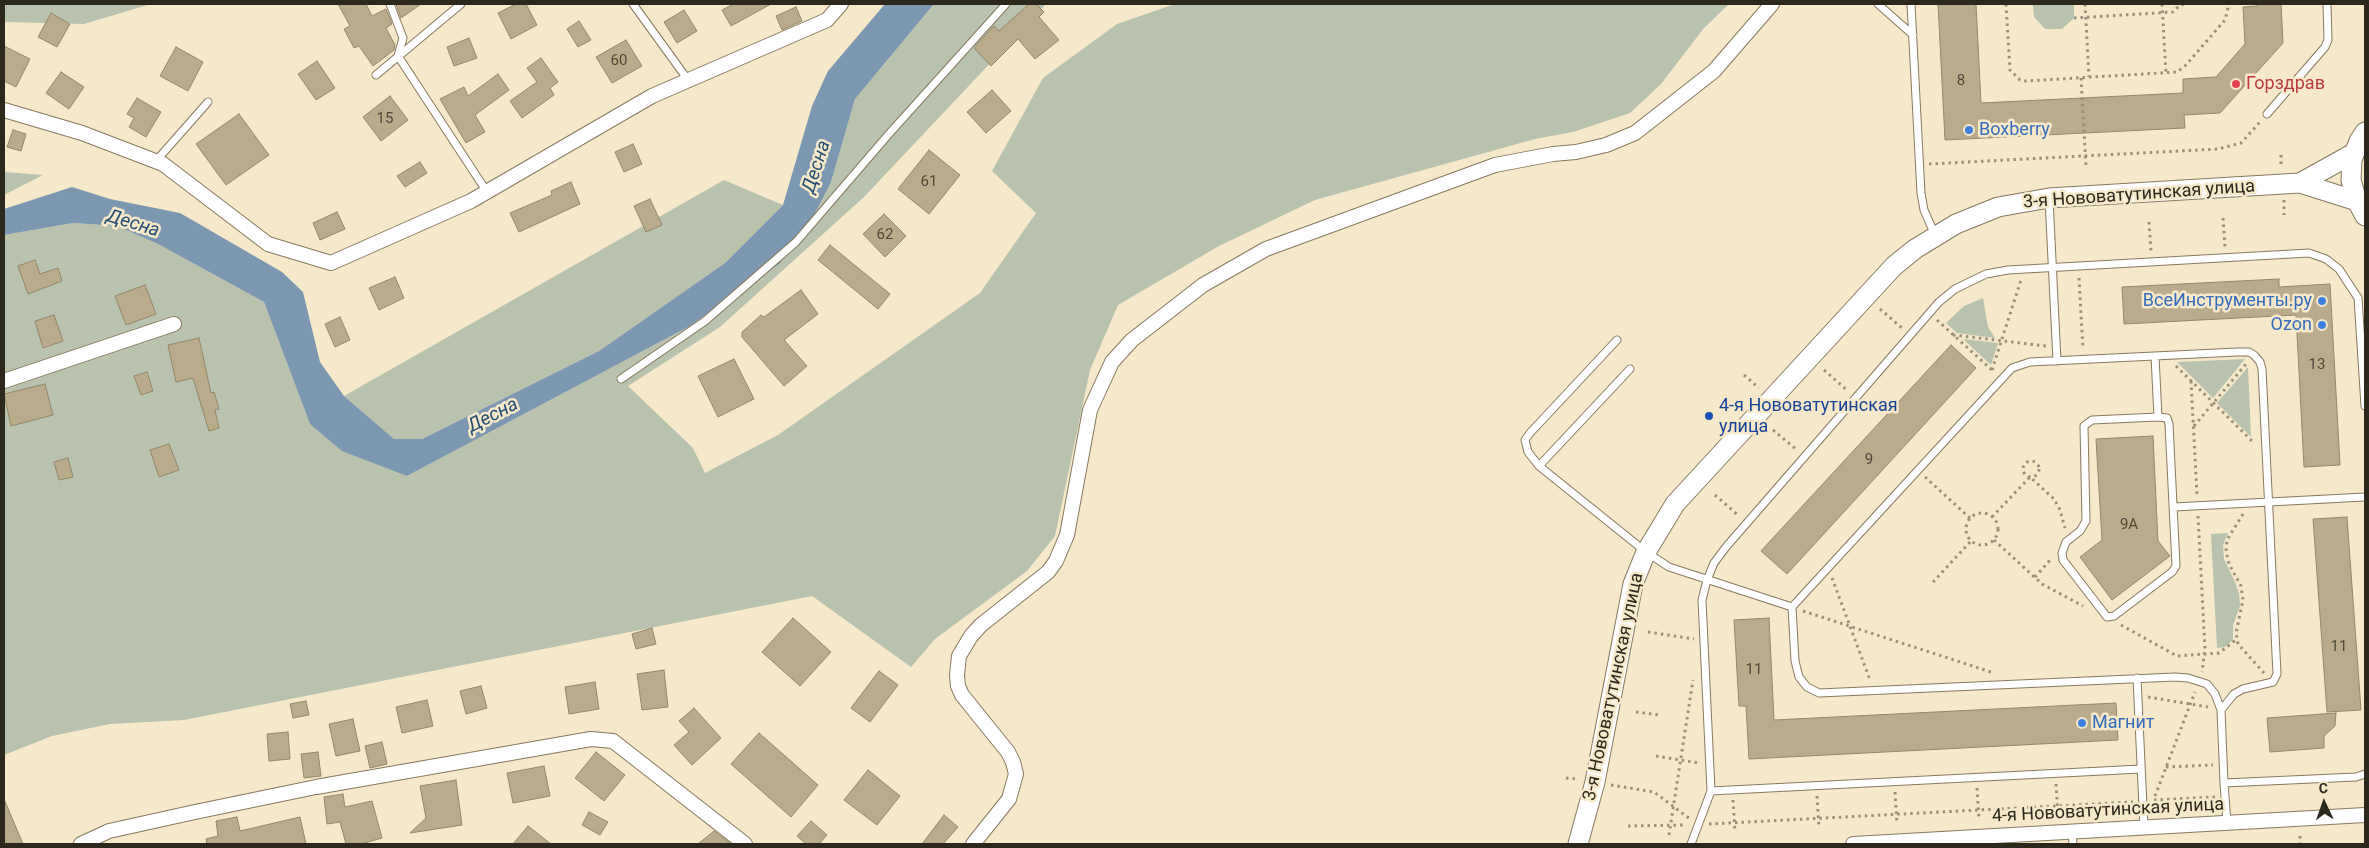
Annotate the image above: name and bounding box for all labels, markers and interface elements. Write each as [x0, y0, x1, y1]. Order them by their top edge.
house number: 60 [611, 52, 627, 70]
house number: 8 [1957, 72, 1965, 90]
place label: Горздрав [2246, 73, 2325, 95]
marker: Горздрав [2230, 78, 2242, 90]
house number: 15 [377, 110, 393, 128]
place label: Boxberry [1979, 119, 2050, 141]
marker: Boxberry [1963, 124, 1975, 136]
water label: Десна [798, 138, 836, 196]
house number: 61 [921, 173, 937, 191]
street label: 3-я Нововатутинская улица [2022, 176, 2256, 214]
water label: Десна [104, 205, 162, 243]
house number: 62 [877, 226, 893, 244]
place label: ВсеИнструменты.ру [2143, 290, 2312, 312]
marker: ВсеИнструменты.ру [2316, 295, 2328, 307]
place label: Ozon [2271, 314, 2312, 336]
marker: Ozon [2316, 319, 2328, 331]
house number: 13 [2309, 356, 2325, 374]
water label: Десна [464, 394, 522, 438]
place label: 4-я Нововатутинская улица [1719, 395, 1898, 438]
marker: 4-я Нововатутинская улица [1703, 410, 1715, 422]
house number: 9 [1865, 451, 1873, 469]
house number: 9А [2120, 516, 2138, 534]
street label: 3-я Нововатутинская улица [1579, 571, 1649, 803]
house number: 11 [2331, 638, 2347, 656]
house number: 11 [1746, 661, 1762, 679]
place label: Магнит [2092, 712, 2154, 734]
marker: Магнит [2076, 717, 2088, 729]
north arrow [2299, 778, 2349, 828]
text: С [2318, 780, 2328, 796]
street label: 4-я Нововатутинская улица [1991, 794, 2225, 828]

